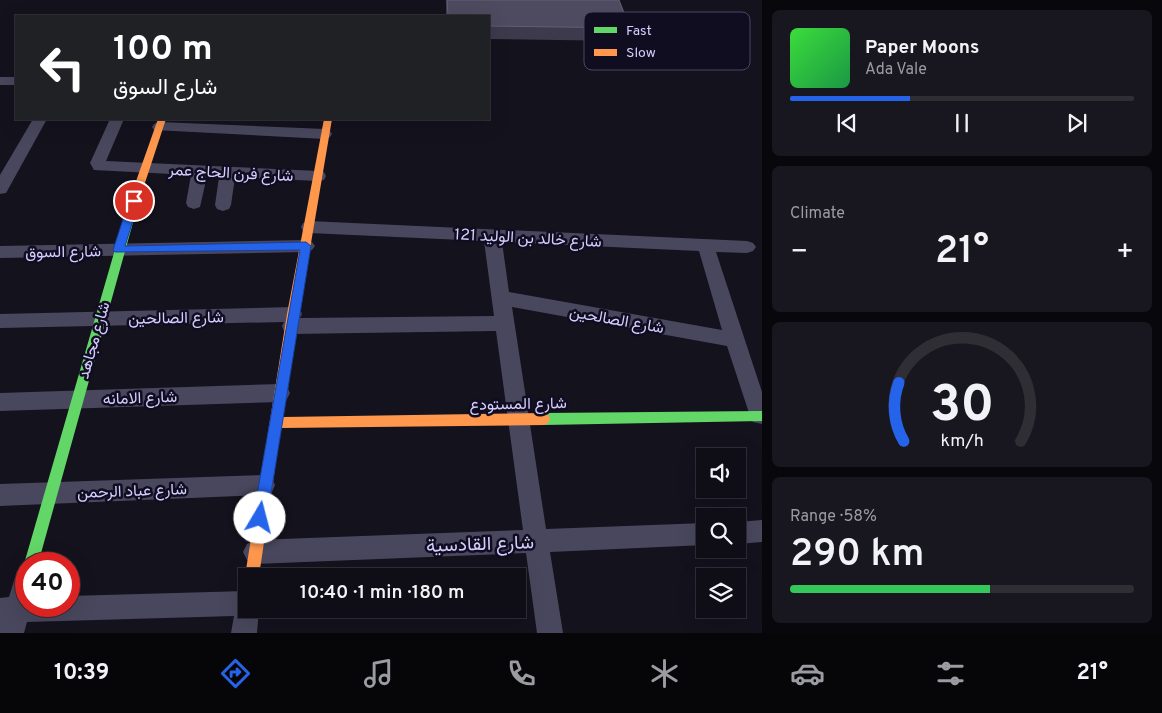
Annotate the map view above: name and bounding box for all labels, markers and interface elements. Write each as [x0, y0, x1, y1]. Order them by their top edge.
legend [584, 12, 750, 70]
text: Fast [626, 23, 652, 40]
text: 100 m [113, 28, 213, 72]
icon: left [30, 35, 95, 100]
text: Paper Moons [865, 36, 979, 60]
text: Slow [626, 45, 656, 62]
text: Ada Vale [865, 60, 927, 80]
text: شارع السوق [113, 75, 217, 102]
icon: previous [833, 109, 861, 137]
icon: pause [948, 109, 976, 137]
icon: next [1063, 109, 1091, 137]
street label: شارع فرن الحاج عمر [167, 161, 294, 187]
pin [113, 180, 155, 222]
icon: arrive [120, 187, 148, 215]
text: Climate [790, 204, 845, 224]
street label: شارع خالد بن الوليد 121 [454, 225, 602, 253]
text: 21° [935, 228, 989, 277]
text: − [790, 235, 808, 271]
text: + [1116, 235, 1134, 271]
street label: شارع السوق [25, 242, 101, 264]
street label: شارع مجاهد [74, 300, 115, 381]
street label: شارع الصالحين [568, 303, 665, 339]
street label: شارع الصالحين [128, 308, 224, 330]
text: 30 [930, 374, 994, 440]
street label: شارع الامانه [103, 388, 178, 410]
street label: شارع المستودع [469, 394, 567, 416]
text: km/h [940, 430, 984, 453]
map controls [696, 448, 746, 618]
button: sound [696, 448, 746, 498]
street label: شارع عباد الرحمن [77, 480, 187, 504]
position arrow [233, 491, 285, 543]
text: Range · 58% [790, 507, 877, 527]
button: search [696, 508, 746, 558]
street label: شارع القادسية [426, 531, 534, 559]
text: 290 km [790, 531, 924, 580]
speed limit sign: 40 [15, 552, 80, 617]
button: layers [696, 568, 746, 618]
text: 10:40 · 1 min · 180 m [300, 581, 464, 605]
icon: directions [218, 656, 253, 691]
icon: music [361, 656, 396, 691]
icon: phone [504, 656, 539, 691]
icon: climate [647, 656, 682, 691]
icon: car [790, 656, 825, 691]
icon: filters [933, 656, 968, 691]
text: 10:39 [54, 660, 109, 687]
text: 21° [1076, 660, 1108, 687]

